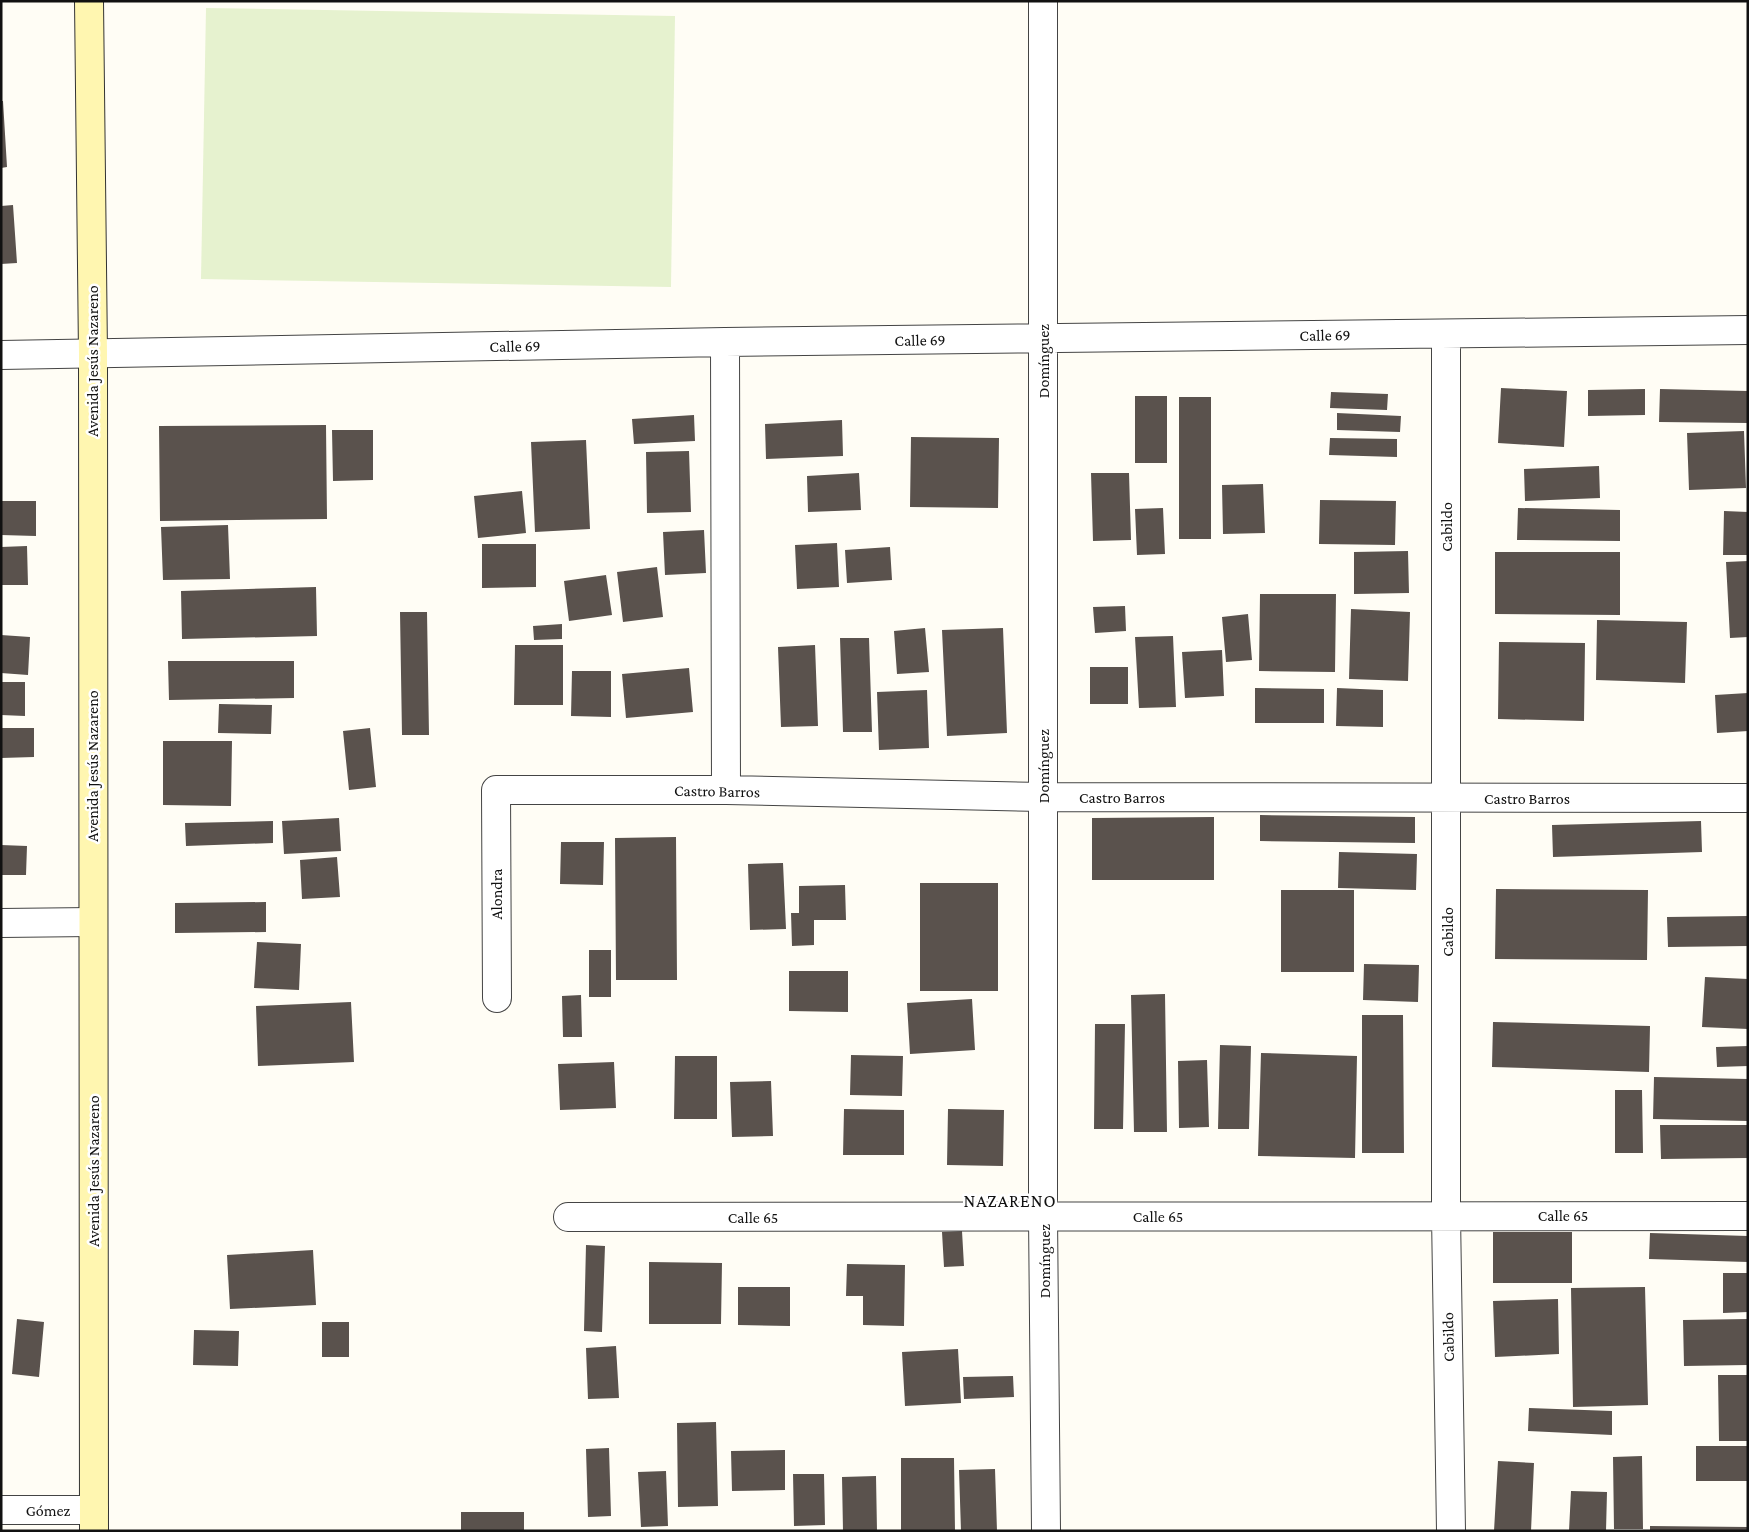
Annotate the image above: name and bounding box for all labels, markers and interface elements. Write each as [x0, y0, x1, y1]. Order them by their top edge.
street label: Avenida Jesús Nazareno [84, 285, 102, 437]
street label: Domínguez [1035, 324, 1053, 398]
street label: Calle 69 [1299, 326, 1351, 344]
street label: Calle 69 [894, 331, 946, 349]
street label: Calle 69 [489, 337, 541, 355]
street label: Cabildo [1438, 502, 1455, 552]
street label: Avenida Jesús Nazareno [84, 690, 102, 842]
street label: Domínguez [1035, 729, 1053, 803]
street label: Castro Barros [674, 782, 760, 800]
street label: Castro Barros [1079, 789, 1165, 806]
street label: Castro Barros [1484, 790, 1570, 807]
street label: Alondra [488, 868, 505, 920]
street label: Cabildo [1439, 907, 1456, 957]
street label: Avenida Jesús Nazareno [85, 1095, 103, 1247]
district label: NAZARENO [963, 1191, 1057, 1211]
street label: Calle 65 [1538, 1207, 1588, 1224]
street label: Calle 65 [1133, 1208, 1183, 1225]
street label: Calle 65 [728, 1209, 778, 1226]
street label: Domínguez [1036, 1224, 1054, 1298]
street label: Cabildo [1439, 1312, 1457, 1362]
street label: Gómez [26, 1502, 71, 1519]

